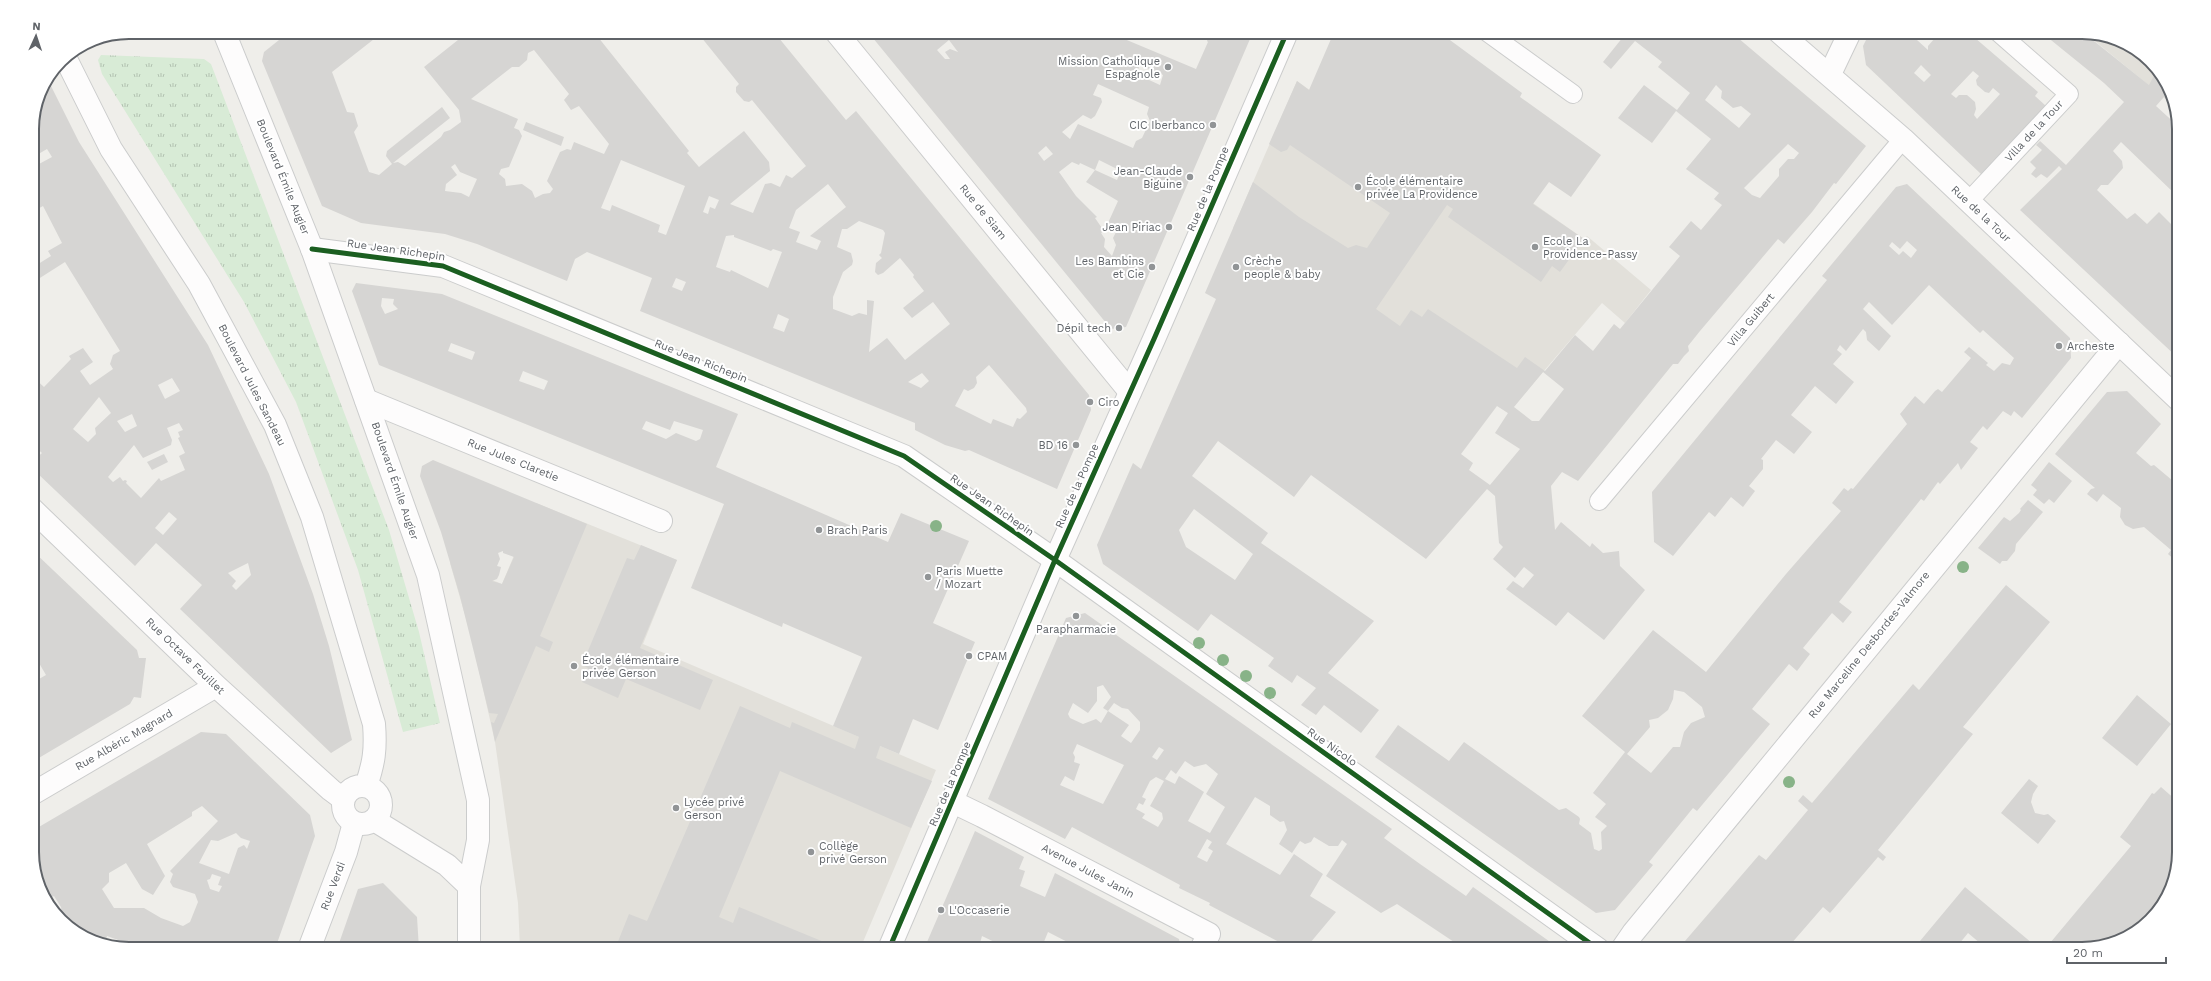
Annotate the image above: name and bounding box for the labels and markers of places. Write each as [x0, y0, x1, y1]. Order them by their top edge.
place label: Mission Catholique Espagnole [1058, 55, 1160, 81]
marker: Mission Catholique Espagnole [1163, 62, 1173, 72]
place label: CIC Iberbanco [1129, 119, 1205, 132]
marker: CIC Iberbanco [1208, 120, 1218, 130]
place label: Jean-Claude Biguine [1114, 165, 1182, 191]
marker: Jean-Claude Biguine [1185, 172, 1195, 182]
place label: École élémentaire privée La Providence [1366, 174, 1478, 201]
marker: École élémentaire privée La Providence [1353, 182, 1363, 192]
place label: Jean Piriac [1102, 221, 1161, 234]
marker: Jean Piriac [1164, 222, 1174, 232]
place label: Ecole La Providence-Passy [1543, 235, 1638, 261]
marker: Ecole La Providence-Passy [1530, 242, 1540, 252]
place label: Les Bambins et Cie [1075, 255, 1144, 281]
place label: Crèche people & baby [1244, 255, 1321, 281]
marker: Les Bambins et Cie [1147, 262, 1157, 272]
marker: Crèche people & baby [1231, 262, 1241, 272]
place label: Dépil tech [1056, 322, 1111, 335]
marker: Dépil tech [1114, 323, 1124, 333]
place label: Archeste [2067, 340, 2115, 353]
marker: Archeste [2054, 341, 2064, 351]
place label: Ciro [1098, 396, 1119, 409]
marker: Ciro [1085, 397, 1095, 407]
place label: BD 16 [1038, 439, 1068, 452]
marker: BD 16 [1071, 440, 1081, 450]
place label: Brach Paris [827, 524, 888, 537]
marker: Brach Paris [814, 525, 824, 535]
place label: Paris Muette / Mozart [936, 565, 1003, 591]
marker: Paris Muette / Mozart [923, 572, 933, 582]
marker: Parapharmacie [1071, 611, 1081, 621]
place label: Parapharmacie [1036, 623, 1116, 636]
place label: CPAM [977, 650, 1007, 663]
marker: CPAM [964, 651, 974, 661]
place label: École élémentaire privée Gerson [582, 653, 679, 680]
marker: École élémentaire privée Gerson [569, 661, 579, 671]
place label: Lycée privé Gerson [684, 796, 744, 822]
marker: Lycée privé Gerson [671, 803, 681, 813]
place label: Collège privé Gerson [819, 840, 887, 866]
marker: Collège privé Gerson [806, 847, 816, 857]
place label: L'Occaserie [949, 904, 1010, 917]
marker: L'Occaserie [936, 905, 946, 915]

